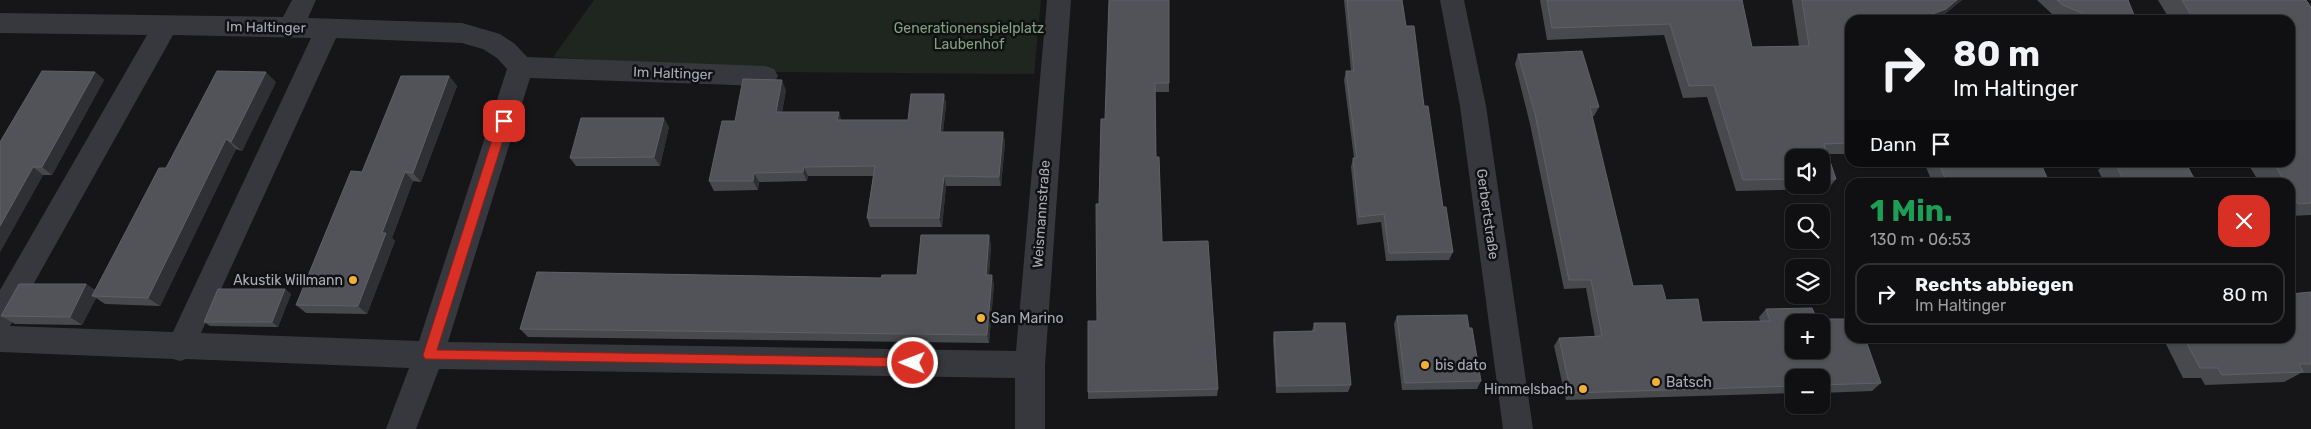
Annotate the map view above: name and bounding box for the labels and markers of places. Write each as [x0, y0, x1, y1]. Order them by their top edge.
pin [483, 100, 525, 142]
place label: Akustik Willmann [233, 272, 343, 289]
marker: Akustik Willmann [347, 274, 359, 286]
place label: San Marino [991, 310, 1063, 327]
marker: San Marino [975, 312, 987, 324]
place label: bis dato [1435, 357, 1487, 374]
marker: bis dato [1419, 359, 1431, 371]
place label: Batsch [1666, 374, 1712, 391]
marker: Batsch [1650, 376, 1662, 388]
place label: Himmelsbach [1484, 381, 1573, 398]
marker: Himmelsbach [1577, 383, 1589, 395]

